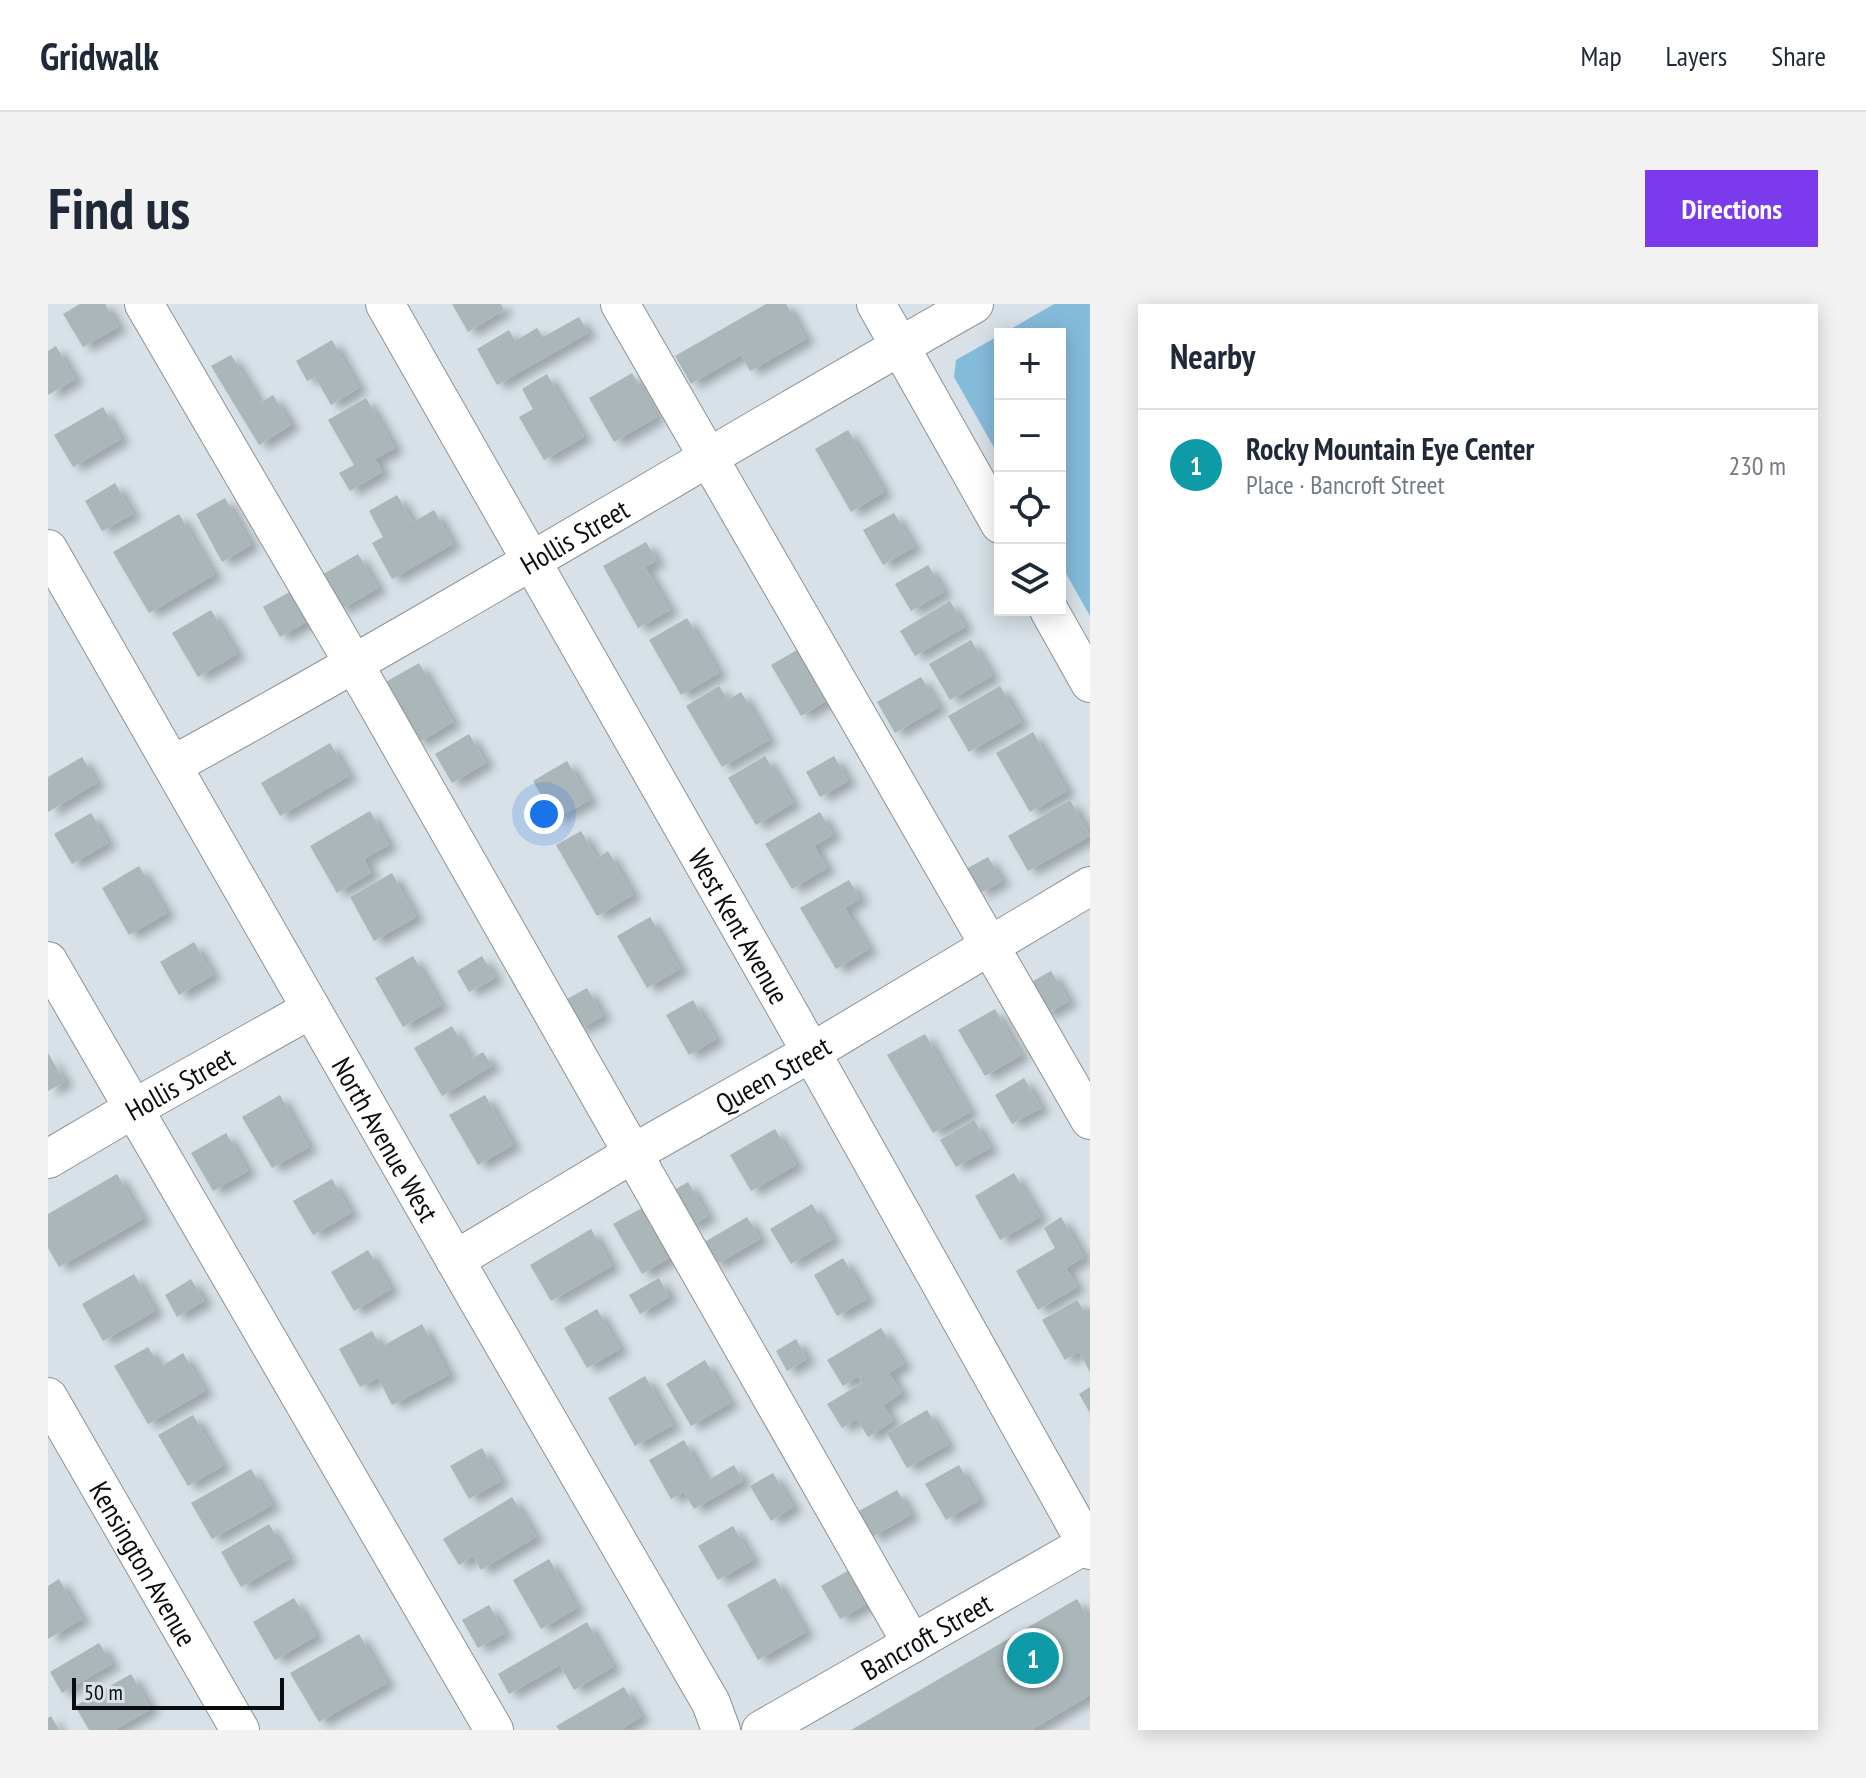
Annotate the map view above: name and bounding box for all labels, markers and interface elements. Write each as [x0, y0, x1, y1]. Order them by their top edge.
text: Gridwalk [40, 31, 159, 80]
text: Map [1580, 37, 1622, 74]
text: Layers [1666, 37, 1727, 74]
text: Share [1771, 37, 1826, 74]
button: Directions [1645, 170, 1818, 247]
text: Find us [48, 172, 190, 244]
map controls [994, 328, 1066, 616]
button: + [994, 328, 1066, 400]
text: Nearby [1170, 334, 1255, 378]
button: − [994, 400, 1066, 472]
text: Rocky Mountain Eye Center [1246, 429, 1534, 468]
text: 1 [1190, 449, 1202, 482]
text: 230 m [1728, 449, 1786, 482]
text: Place · Bancroft Street [1246, 468, 1445, 501]
button: locate [994, 472, 1066, 544]
street label: Hollis Street [513, 490, 635, 582]
button: layers [994, 544, 1066, 616]
your location [524, 794, 564, 834]
street label: West Kent Avenue [681, 842, 798, 1010]
street label: Queen Street [708, 1027, 837, 1122]
street label: Hollis Street [118, 1037, 241, 1128]
street label: North Avenue West [324, 1050, 448, 1228]
street label: Kensington Avenue [82, 1474, 206, 1652]
street label: Bancroft Street [854, 1584, 998, 1688]
pin: 1 [1007, 1628, 1059, 1688]
scale bar [72, 1674, 284, 1710]
text: 50 m [84, 1678, 123, 1706]

